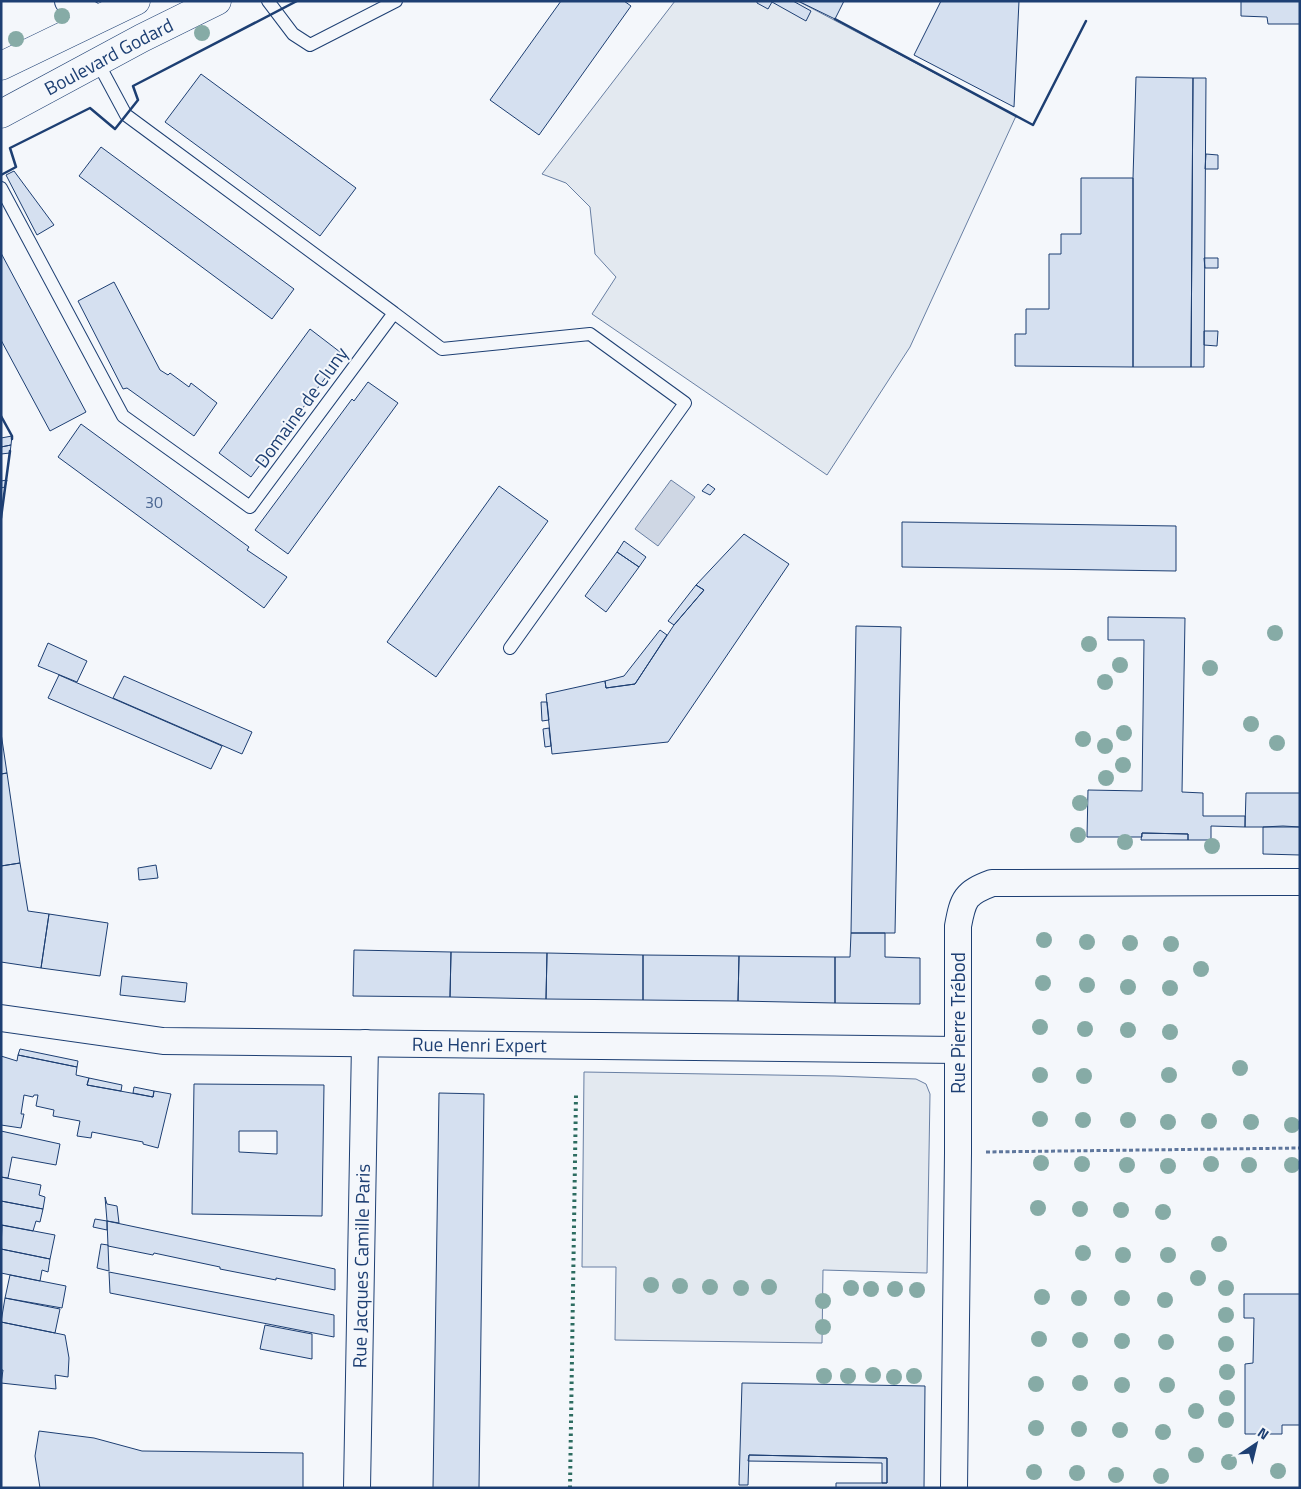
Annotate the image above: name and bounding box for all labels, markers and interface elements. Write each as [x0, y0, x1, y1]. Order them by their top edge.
street label: Boulevard Godard [39, 10, 178, 102]
street label: Domaine de Cluny [247, 340, 355, 473]
house number: 30 [145, 490, 163, 514]
street label: Rue Pierre Trébod [943, 952, 972, 1094]
street label: Rue Henri Expert [412, 1029, 547, 1059]
street label: Rue Jacques Camille Paris [344, 1163, 377, 1368]
north arrow [1231, 1419, 1281, 1469]
text: N [1254, 1422, 1274, 1444]

